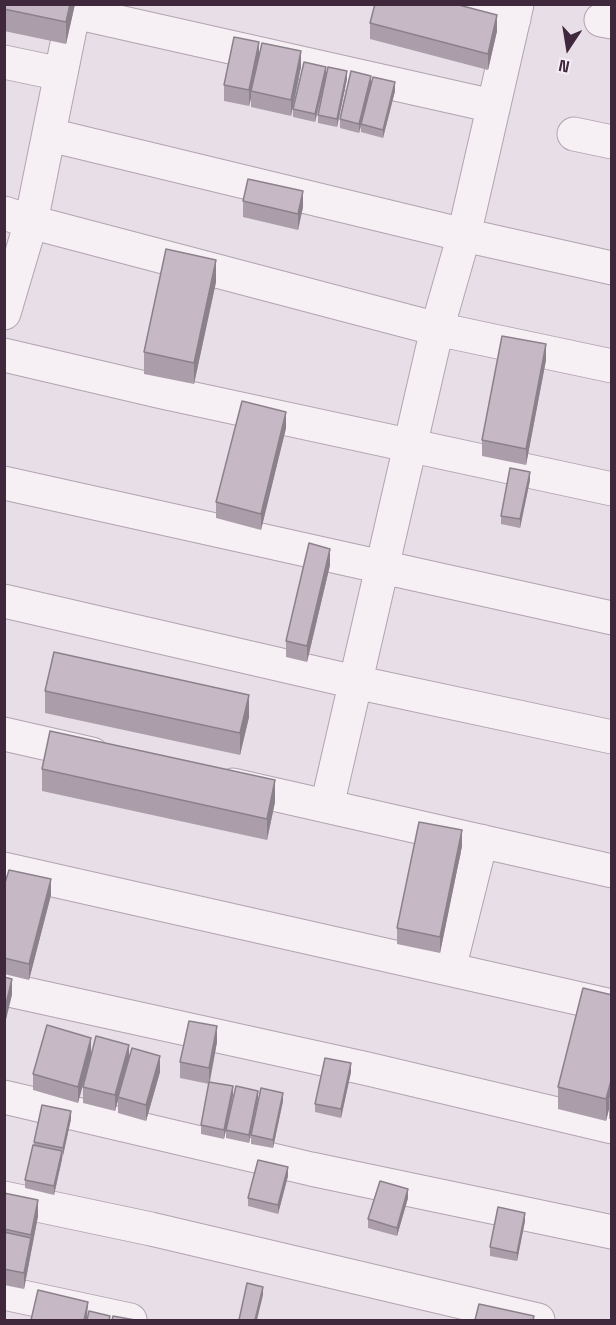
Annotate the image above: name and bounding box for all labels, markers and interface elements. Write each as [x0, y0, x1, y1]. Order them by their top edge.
north arrow [538, 18, 598, 78]
text: N [557, 55, 572, 77]

